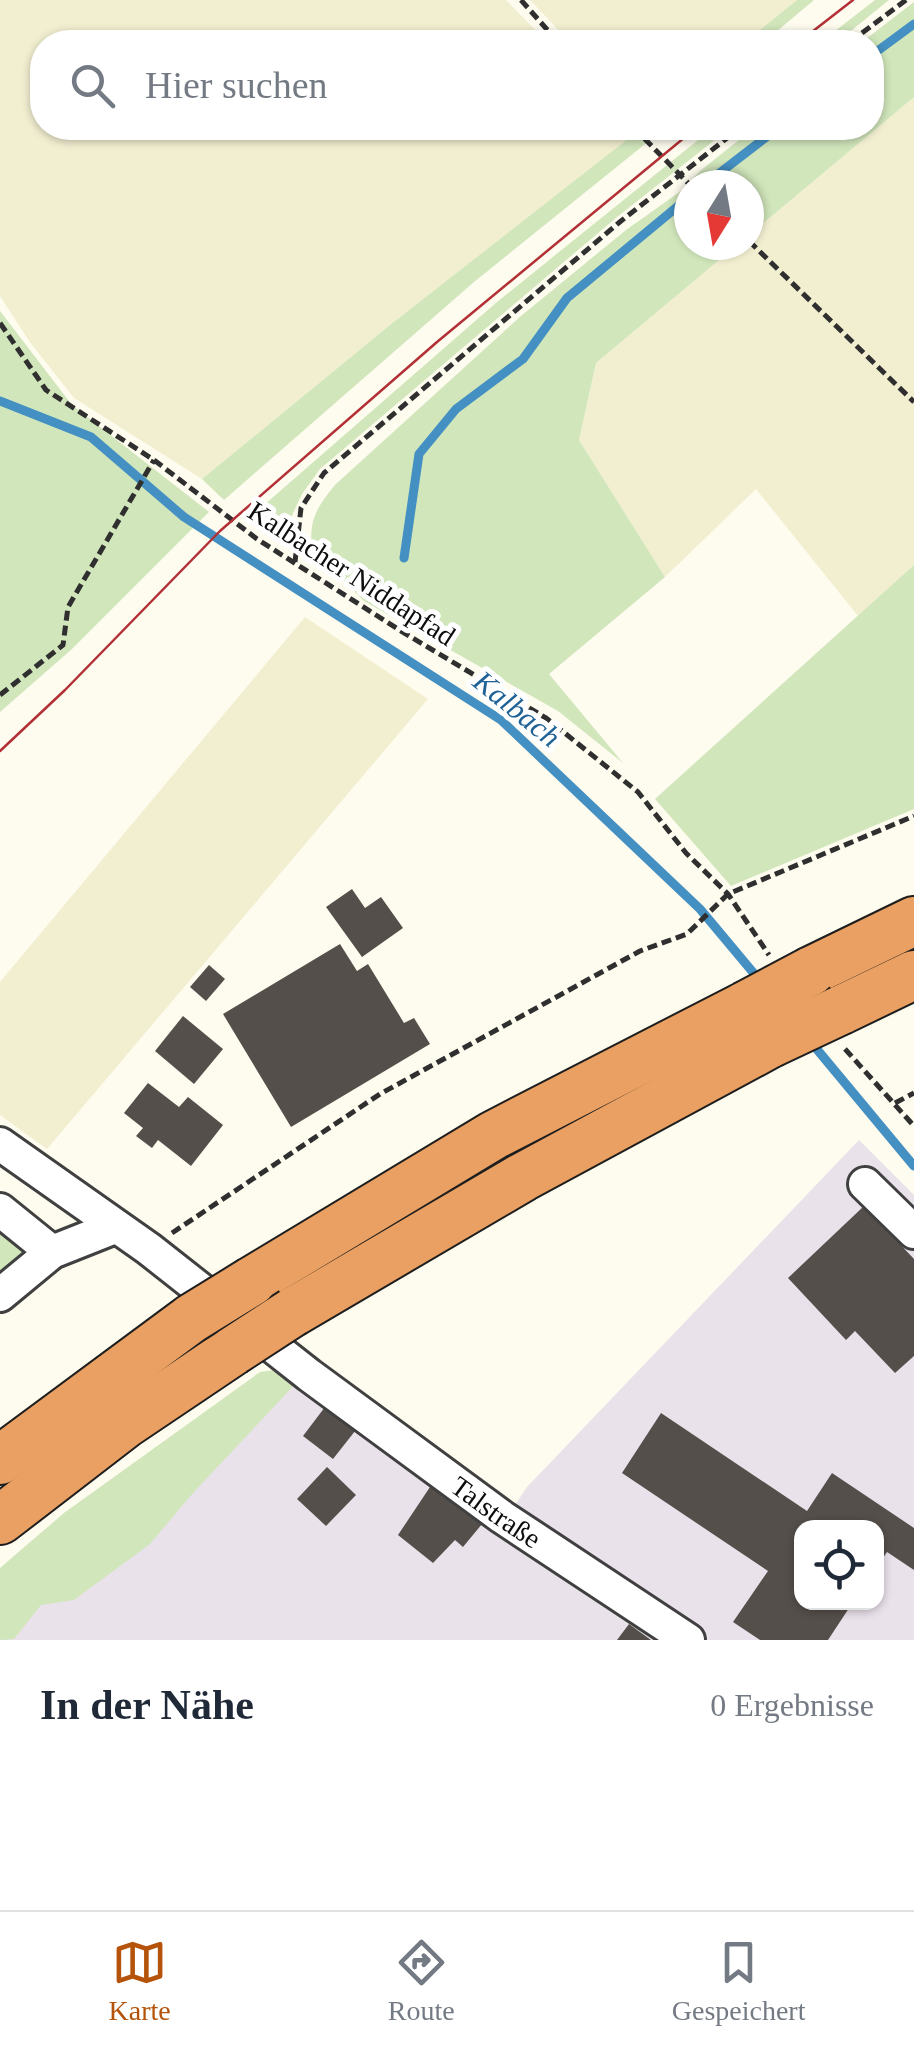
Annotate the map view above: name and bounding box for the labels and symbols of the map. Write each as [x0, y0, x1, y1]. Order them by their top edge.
north arrow [674, 170, 764, 260]
street label: Kalbacher Niddapfad [243, 495, 461, 652]
water label: Kalbach [467, 663, 567, 753]
street label: Talstraße [445, 1470, 547, 1554]

